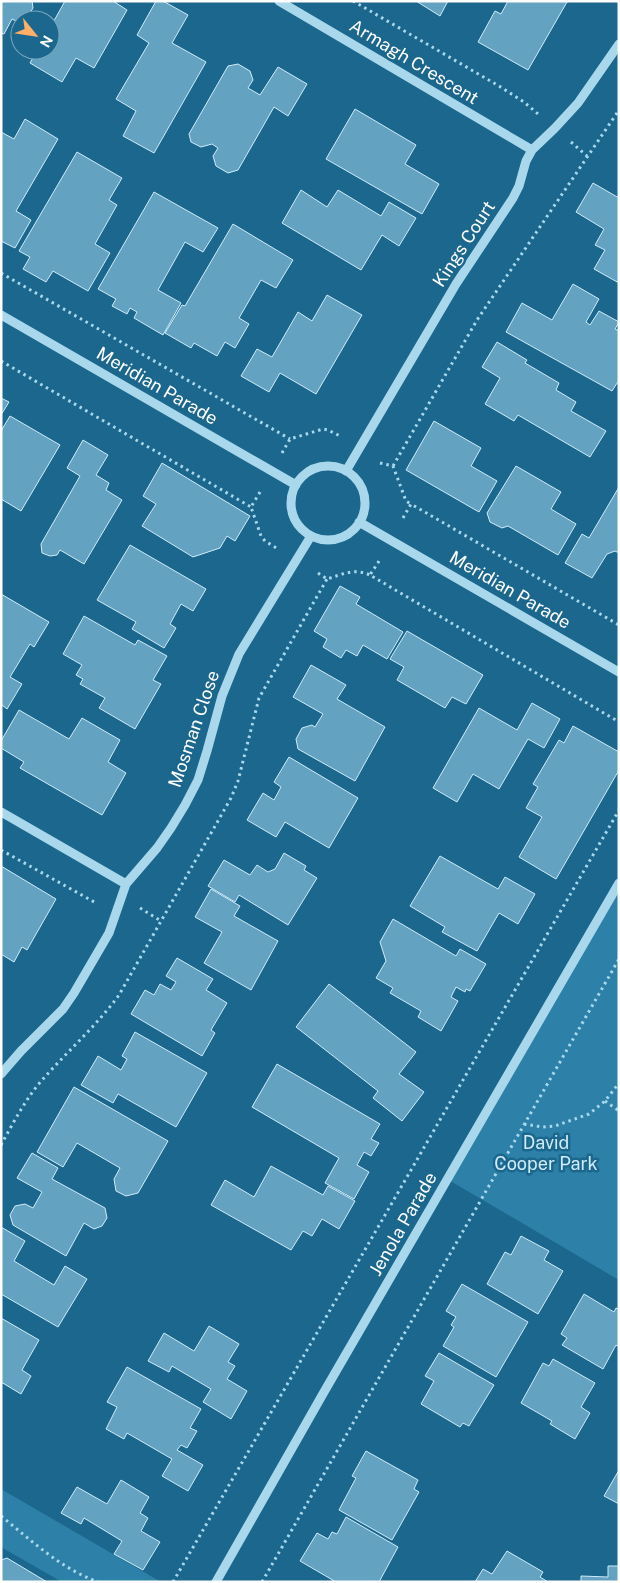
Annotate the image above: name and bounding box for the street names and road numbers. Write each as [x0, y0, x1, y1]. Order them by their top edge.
street label: Armagh Crescent [346, 15, 483, 108]
street label: Kings Court [428, 197, 499, 291]
street label: Meridian Parade [93, 342, 222, 429]
street label: Meridian Parade [446, 546, 575, 633]
street label: Mosman Close [164, 668, 223, 790]
street label: Jenola Parade [364, 1168, 441, 1279]

